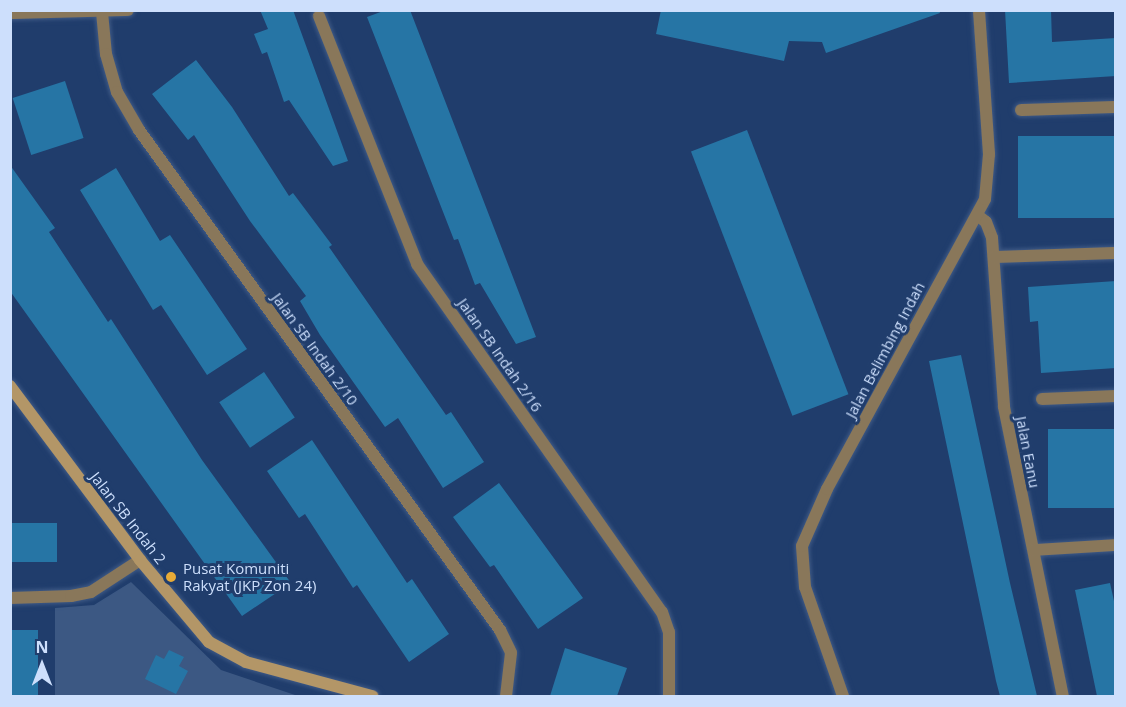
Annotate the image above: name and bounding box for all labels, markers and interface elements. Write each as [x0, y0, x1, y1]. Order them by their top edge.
street label: Jalan Belimbing Indah [842, 279, 928, 421]
street label: Jalan SB Indah 2/10 [268, 289, 362, 409]
street label: Jalan SB Indah 2/16 [454, 295, 546, 415]
street label: Jalan Eanu [1012, 415, 1044, 489]
street label: Jalan SB Indah 2 [86, 468, 170, 568]
place label: Pusat Komuniti Rakyat (JKP Zon 24) [183, 559, 316, 594]
marker: Pusat Komuniti Rakyat (JKP Zon 24) [164, 570, 178, 584]
north arrow [12, 635, 72, 695]
text: N [35, 636, 49, 658]

